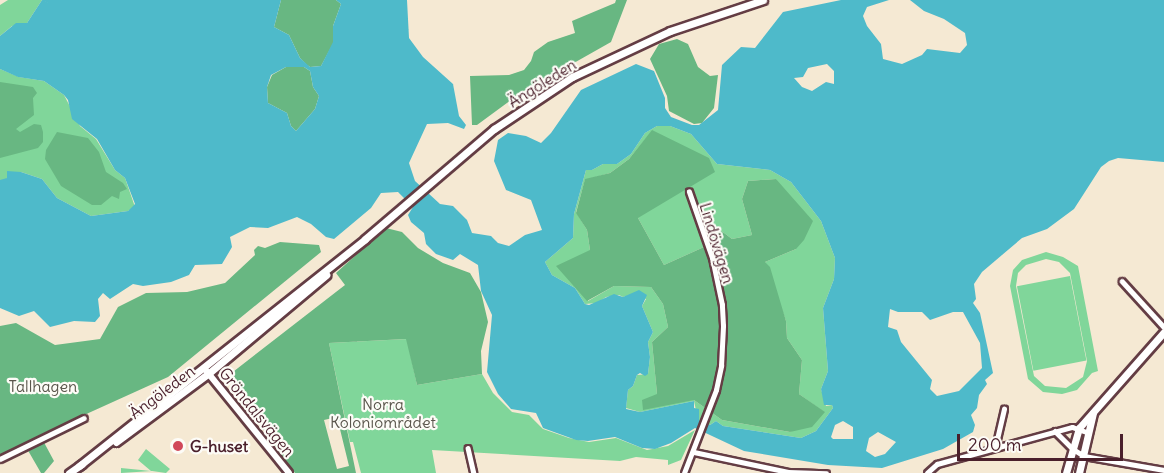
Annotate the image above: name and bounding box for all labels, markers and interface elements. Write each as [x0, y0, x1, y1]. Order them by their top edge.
street label: Ängöleden [504, 54, 580, 112]
street label: Lindövägen [696, 200, 738, 286]
street label: Ängöleden [126, 361, 198, 423]
street label: Gröndalsvägen [215, 364, 299, 460]
park label: Tallhagen [9, 376, 77, 396]
park label: Norra Koloniområdet [330, 394, 436, 432]
scale bar [960, 422, 1126, 460]
text: 200 m [968, 433, 1022, 456]
place label: G-huset [190, 436, 248, 456]
marker: G-huset [171, 439, 185, 453]

